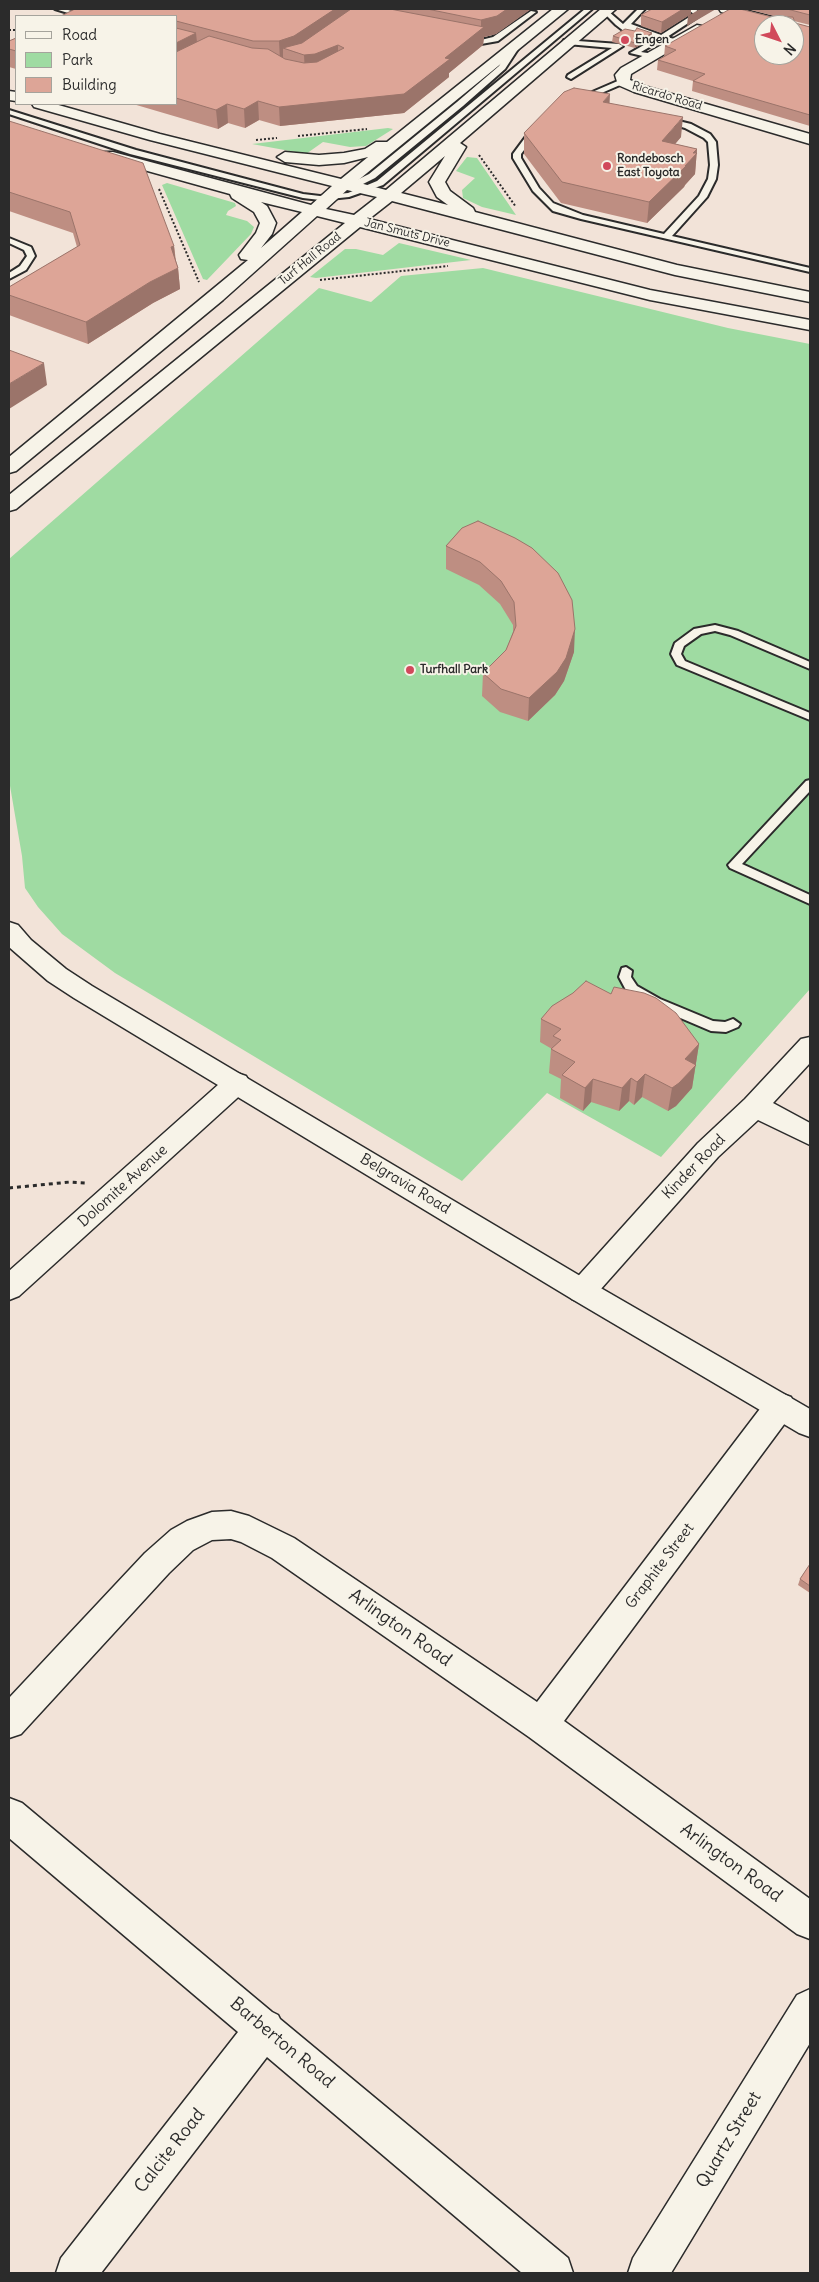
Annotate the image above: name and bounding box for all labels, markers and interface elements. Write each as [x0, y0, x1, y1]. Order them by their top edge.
legend [15, 15, 178, 105]
north arrow [754, 15, 804, 65]
text: Road [62, 25, 97, 44]
place label: Engen [635, 33, 669, 47]
marker: Engen [619, 34, 631, 46]
text: N [780, 40, 800, 59]
text: Park [62, 50, 93, 69]
text: Building [62, 75, 117, 94]
street label: Ricardo Road [630, 78, 704, 114]
place label: Rondebosch East Toyota [617, 152, 684, 180]
marker: Rondebosch East Toyota [601, 160, 613, 172]
street label: Jan Smuts Drive [363, 215, 451, 251]
street label: Turf Hall Road [276, 230, 344, 288]
place label: Turfhall Park [420, 663, 488, 677]
marker: Turfhall Park [404, 664, 416, 676]
street label: Kinder Road [659, 1131, 729, 1203]
street label: Dolomite Avenue [75, 1141, 171, 1231]
street label: Belgravia Road [357, 1150, 453, 1218]
street label: Graphite Street [622, 1520, 698, 1612]
street label: Arlington Road [344, 1585, 456, 1671]
street label: Arlington Road [676, 1819, 786, 1907]
street label: Barberton Road [225, 1993, 339, 2093]
street label: Quartz Street [692, 2088, 766, 2192]
street label: Calcite Road [130, 2104, 210, 2198]

